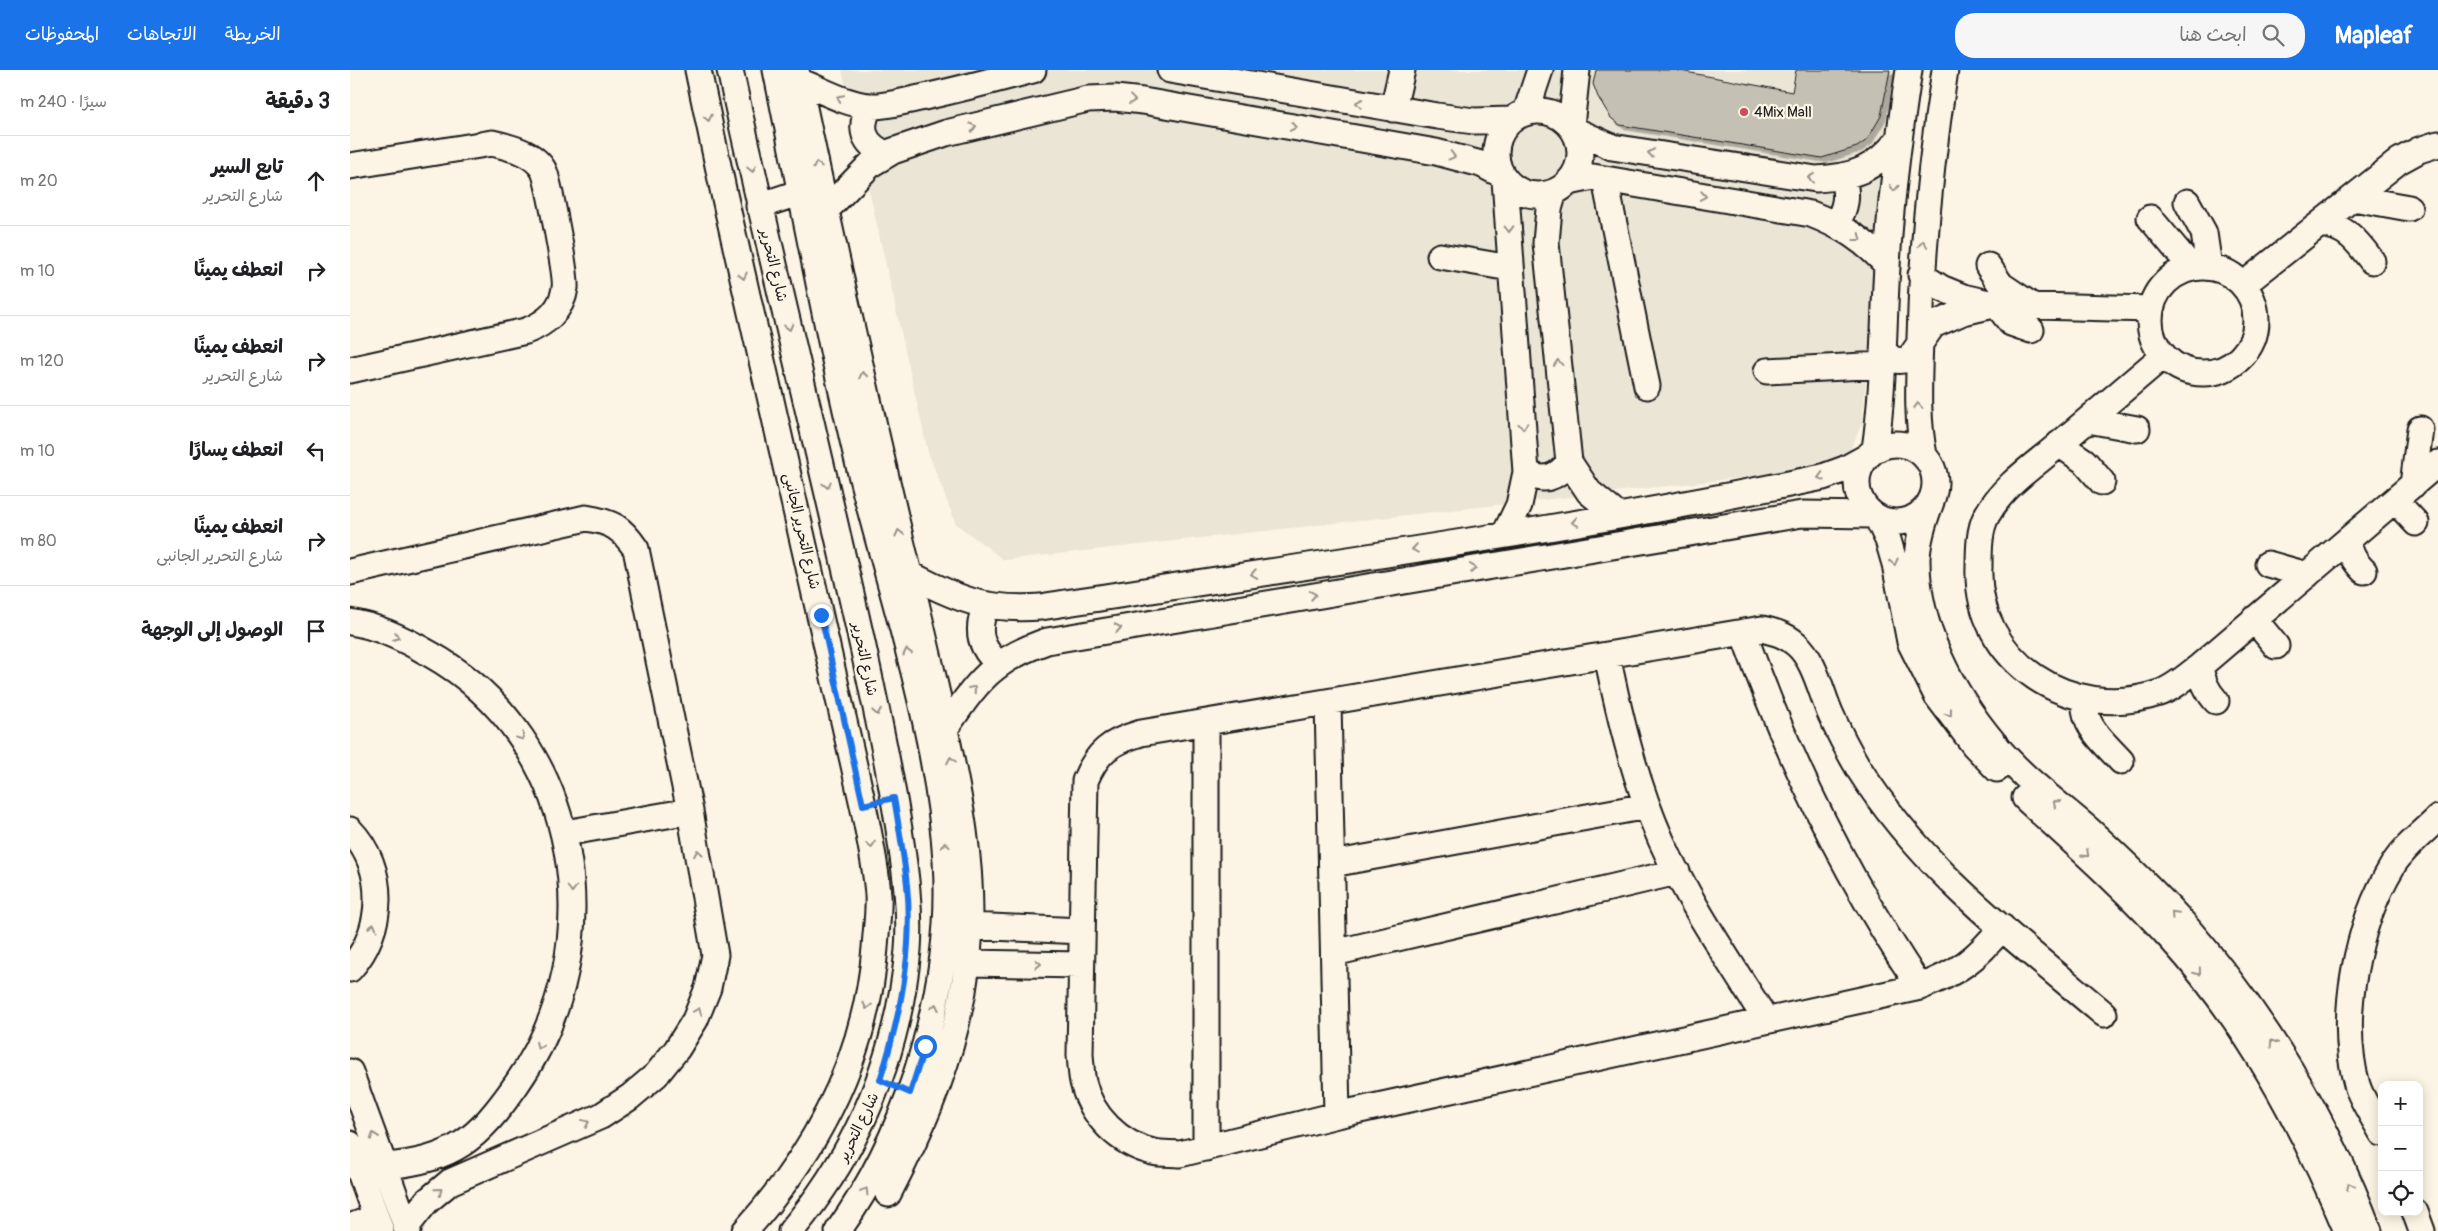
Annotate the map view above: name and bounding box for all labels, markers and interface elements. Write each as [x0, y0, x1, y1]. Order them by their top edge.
search box [1955, 13, 2305, 58]
icon: search [2259, 21, 2287, 49]
text: Mapleaf [2335, 21, 2413, 50]
text: المحفوظات [25, 23, 99, 46]
text: الاتجاهات [127, 23, 197, 46]
text: الخريطة [225, 23, 281, 46]
text: ابحث هنا [2179, 23, 2247, 47]
text: 3 دقيقة [265, 88, 330, 115]
text: سيرًا · 240 m [20, 92, 107, 112]
one-way arrow [837, 94, 846, 104]
one-way arrow [1129, 94, 1137, 105]
one-way arrow [1355, 98, 1364, 108]
place label: 4Mix Mall [1754, 103, 1812, 122]
marker: 4Mix Mall [1738, 106, 1750, 118]
one-way arrow [702, 113, 713, 122]
one-way arrow [969, 122, 977, 132]
one-way arrow [1288, 122, 1297, 132]
one-way arrow [1646, 148, 1655, 158]
one-way arrow [1448, 150, 1457, 161]
text: تابع السير [211, 155, 283, 179]
one-way arrow [812, 161, 823, 170]
one-way arrow [746, 165, 756, 173]
icon: ahead [302, 167, 330, 195]
text: 20 m [20, 171, 58, 191]
one-way arrow [1807, 173, 1815, 184]
one-way arrow [1889, 184, 1900, 192]
text: شارع التحرير [203, 186, 283, 206]
one-way arrow [1698, 191, 1707, 201]
street label: شارع التحرير [755, 225, 792, 304]
one-way arrow [1504, 226, 1514, 233]
one-way arrow [1852, 232, 1861, 240]
one-way arrow [1918, 240, 1929, 248]
icon: right [302, 257, 330, 285]
text: انعطف يمينًا [194, 258, 283, 282]
text: 10 m [20, 261, 55, 281]
one-way arrow [737, 272, 748, 281]
one-way arrow [783, 323, 794, 332]
text: انعطف يمينًا [194, 335, 283, 359]
icon: right [302, 347, 330, 375]
text: 120 m [20, 351, 64, 371]
one-way arrow [1553, 358, 1564, 366]
text: شارع التحرير [203, 366, 283, 386]
one-way arrow [858, 371, 869, 379]
one-way arrow [1912, 402, 1923, 410]
one-way arrow [1517, 422, 1528, 430]
icon: left [302, 437, 330, 465]
text: انعطف يسارًا [189, 438, 283, 462]
text: 10 m [20, 441, 55, 461]
street label: شارع التحرير الجانبى [779, 471, 824, 591]
one-way arrow [1816, 471, 1825, 482]
one-way arrow [821, 481, 832, 490]
text: انعطف يمينًا [194, 515, 283, 539]
one-way arrow [1570, 517, 1579, 527]
icon: right [302, 527, 330, 555]
one-way arrow [895, 530, 905, 538]
text: 80 m [20, 531, 57, 551]
one-way arrow [1410, 543, 1419, 553]
text: شارع التحرير الجانبى [156, 546, 283, 566]
one-way arrow [1888, 558, 1899, 567]
one-way arrow [1469, 564, 1478, 574]
one-way arrow [1250, 568, 1258, 578]
one-way arrow [1309, 591, 1318, 601]
route end [810, 604, 833, 627]
icon: arrive [302, 617, 330, 645]
text: الوصول إلى الوجهة [141, 618, 283, 642]
street label: شارع التحرير [847, 619, 882, 698]
one-way arrow [1114, 623, 1123, 633]
one-way arrow [392, 631, 400, 641]
one-way arrow [903, 648, 913, 656]
one-way arrow [968, 686, 977, 695]
one-way arrow [1944, 707, 1952, 716]
one-way arrow [871, 708, 882, 717]
one-way arrow [515, 731, 524, 741]
one-way arrow [947, 756, 957, 765]
one-way arrow [2053, 801, 2062, 809]
one-way arrow [865, 840, 875, 849]
one-way arrow [939, 841, 950, 849]
one-way arrow [693, 848, 703, 857]
one-way arrow [2081, 848, 2090, 857]
one-way arrow [567, 886, 577, 893]
one-way arrow [2171, 911, 2180, 920]
one-way arrow [367, 923, 378, 931]
one-way arrow [1034, 959, 1042, 969]
one-way arrow [2193, 966, 2201, 975]
one-way arrow [862, 1001, 873, 1010]
one-way arrow [929, 1002, 940, 1011]
one-way arrow [692, 1007, 703, 1016]
route start [914, 1035, 937, 1058]
one-way arrow [2270, 1039, 2280, 1048]
one-way arrow [535, 1041, 545, 1050]
map controls [2378, 1081, 2423, 1216]
button: + [2378, 1081, 2423, 1126]
street label: شارع التحرير [833, 1090, 883, 1167]
one-way arrow [581, 1118, 590, 1129]
button: − [2378, 1126, 2423, 1171]
one-way arrow [370, 1132, 380, 1141]
button: locate [2378, 1171, 2423, 1216]
one-way arrow [2346, 1182, 2357, 1191]
one-way arrow [859, 1187, 869, 1196]
one-way arrow [433, 1189, 442, 1197]

